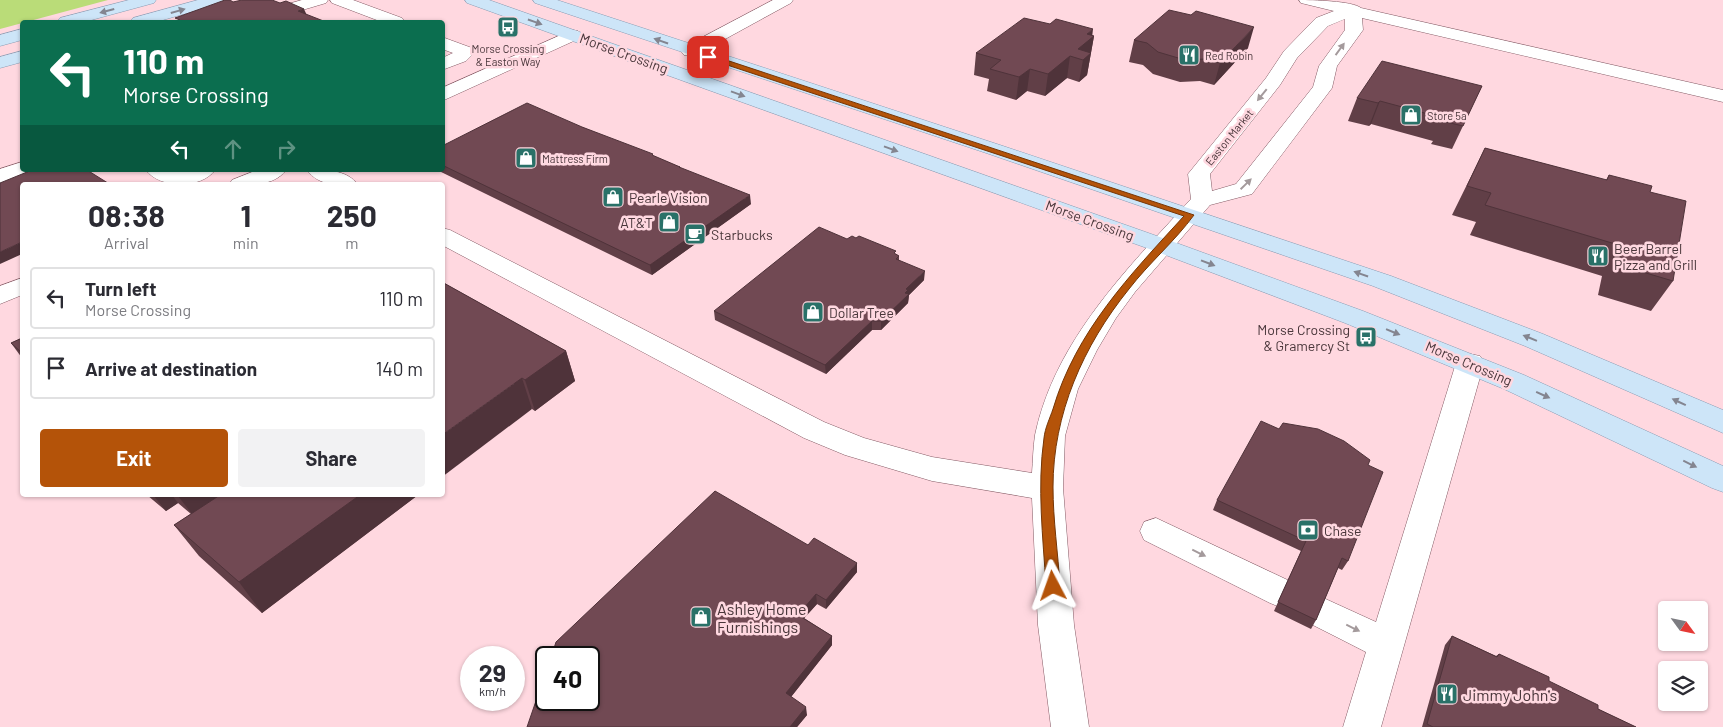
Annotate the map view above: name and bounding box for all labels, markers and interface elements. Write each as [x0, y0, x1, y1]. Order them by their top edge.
one-way arrow [170, 7, 185, 15]
one-way arrow [100, 8, 115, 16]
bus stop icon: Morse Crossing & Easton Way [496, 15, 520, 39]
one-way arrow [528, 19, 543, 26]
street label: Morse Crossing [578, 29, 670, 77]
pin [687, 36, 729, 78]
one-way arrow [654, 37, 669, 44]
text: 110 m [123, 39, 204, 81]
icon: left [40, 40, 105, 105]
place label: Morse Crossing & Easton Way [472, 42, 545, 68]
one-way arrow [1335, 42, 1345, 56]
icon: arrive [694, 43, 722, 71]
restaurant icon: Red Robin [1177, 43, 1201, 67]
place label: Red Robin [1205, 49, 1253, 62]
text: Morse Crossing [123, 81, 269, 107]
one-way arrow [1257, 88, 1268, 101]
one-way arrow [731, 90, 746, 98]
shop icon: Store 5a [1399, 103, 1423, 127]
street label: Easton Market [1203, 106, 1255, 168]
place label: Store 5a [1427, 109, 1467, 122]
icon: left [166, 135, 194, 163]
icon: ahead [219, 135, 247, 163]
icon: right [272, 135, 300, 163]
one-way arrow [884, 145, 899, 153]
shop icon: Mattress Firm [514, 146, 538, 170]
place label: Mattress Firm [542, 152, 608, 165]
one-way arrow [1240, 178, 1252, 190]
shop icon: Pearle Vision [601, 185, 625, 209]
place label: Pearle Vision [629, 189, 707, 206]
street label: Morse Crossing [1044, 196, 1136, 244]
text: 08:38 [88, 197, 165, 233]
text: 1 [240, 197, 251, 233]
text: 250 [327, 197, 377, 233]
shop icon: AT&T [657, 210, 681, 234]
place label: AT&T [620, 214, 653, 231]
cafe icon: Starbucks [683, 222, 707, 246]
place label: Starbucks [711, 226, 773, 243]
text: Arrival [104, 233, 149, 252]
text: min [233, 233, 259, 252]
text: m [345, 233, 358, 252]
place label: Beer Barrel Pizza and Grill [1614, 240, 1697, 273]
restaurant icon: Beer Barrel Pizza and Grill [1586, 244, 1610, 268]
one-way arrow [1201, 260, 1216, 267]
one-way arrow [1353, 270, 1368, 278]
text: Turn left [85, 277, 156, 300]
icon: left [42, 284, 70, 312]
text: 110 m [379, 287, 423, 310]
text: Morse Crossing [85, 300, 191, 319]
shop icon: Dollar Tree [801, 300, 825, 324]
place label: Dollar Tree [829, 304, 894, 321]
place label: Morse Crossing & Gramercy St [1257, 321, 1350, 354]
bus stop icon: Morse Crossing & Gramercy St [1354, 325, 1378, 349]
one-way arrow [1386, 328, 1401, 336]
one-way arrow [1522, 333, 1537, 341]
street label: Morse Crossing [1423, 337, 1515, 389]
icon: arrive [42, 354, 70, 382]
text: Arrive at destination [85, 357, 257, 380]
text: 140 m [376, 357, 423, 380]
one-way arrow [1536, 391, 1550, 399]
one-way arrow [1672, 398, 1686, 406]
button: Exit [40, 429, 228, 487]
button: Share [238, 429, 425, 487]
one-way arrow [1683, 460, 1697, 468]
bank icon: Chase [1296, 518, 1320, 542]
place label: Chase [1324, 522, 1361, 539]
one-way arrow [1192, 548, 1207, 557]
position arrow [1026, 559, 1078, 611]
place label: Ashley Home Furnishings [717, 599, 806, 636]
north arrow [1658, 601, 1708, 651]
map controls [1658, 601, 1708, 711]
shop icon: Ashley Home Furnishings [689, 605, 713, 629]
one-way arrow [1346, 624, 1360, 632]
speed limit sign: 40 [535, 646, 600, 711]
text: 29 [479, 657, 506, 687]
button: layers [1658, 661, 1708, 711]
restaurant icon: Jimmy John's [1435, 682, 1459, 706]
text: km/h [479, 684, 506, 698]
place label: Jimmy John's [1463, 685, 1557, 704]

